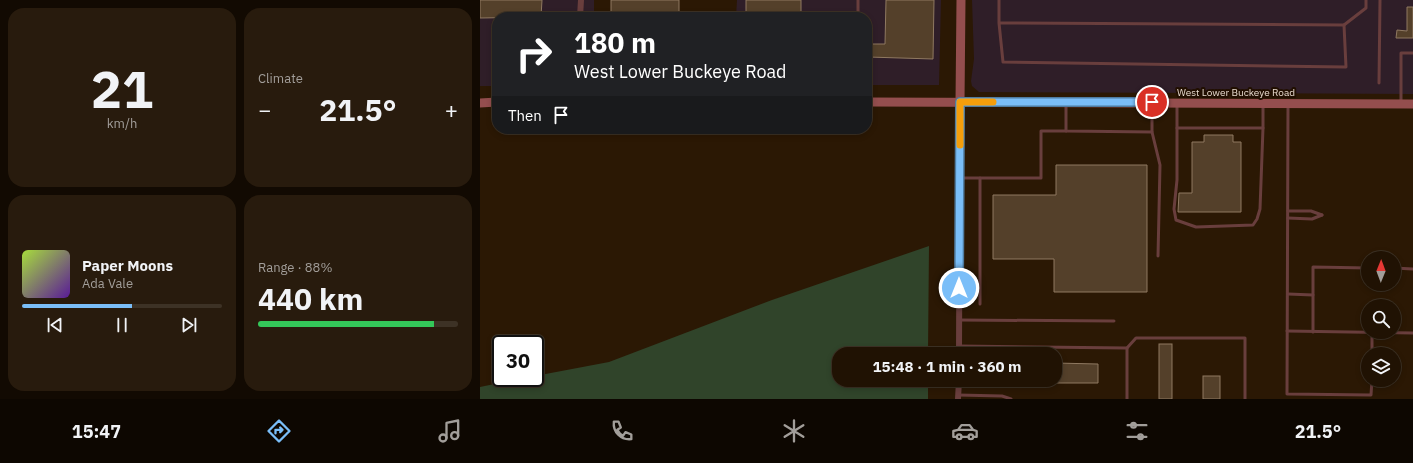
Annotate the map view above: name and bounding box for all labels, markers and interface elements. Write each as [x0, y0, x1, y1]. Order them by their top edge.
text: 180 m [574, 24, 656, 61]
icon: right [508, 28, 560, 80]
text: 21 [91, 55, 153, 122]
text: West Lower Buckeye Road [574, 60, 787, 83]
text: Climate [258, 70, 303, 87]
pin [1135, 85, 1169, 119]
street label: West Lower Buckeye Road [1177, 86, 1295, 99]
text: 21.5° [319, 90, 397, 129]
icon: arrive [1141, 91, 1163, 113]
text: − [258, 95, 271, 124]
text: + [445, 95, 458, 124]
icon: arrive [550, 104, 572, 126]
text: Then [508, 106, 542, 125]
text: km/h [107, 115, 137, 132]
north arrow [1361, 251, 1401, 291]
map controls [1361, 251, 1401, 387]
text: Paper Moons [82, 256, 173, 275]
text: Range · 88% [258, 259, 332, 276]
position arrow [938, 267, 980, 309]
text: Ada Vale [82, 275, 133, 292]
text: 440 km [258, 279, 363, 318]
button: search [1361, 299, 1401, 339]
icon: previous [44, 314, 66, 336]
icon: pause [111, 314, 133, 336]
icon: next [178, 314, 200, 336]
speed limit sign: 30 [492, 335, 544, 387]
button: layers [1361, 347, 1401, 387]
text: 15:48 · 1 min · 360 m [873, 357, 1021, 376]
icon: directions [265, 417, 293, 445]
icon: music [436, 417, 464, 445]
icon: phone [608, 417, 636, 445]
icon: climate [780, 417, 808, 445]
icon: car [951, 417, 979, 445]
icon: filters [1123, 417, 1151, 445]
text: 15:47 [72, 420, 121, 443]
text: 21.5° [1295, 420, 1341, 443]

